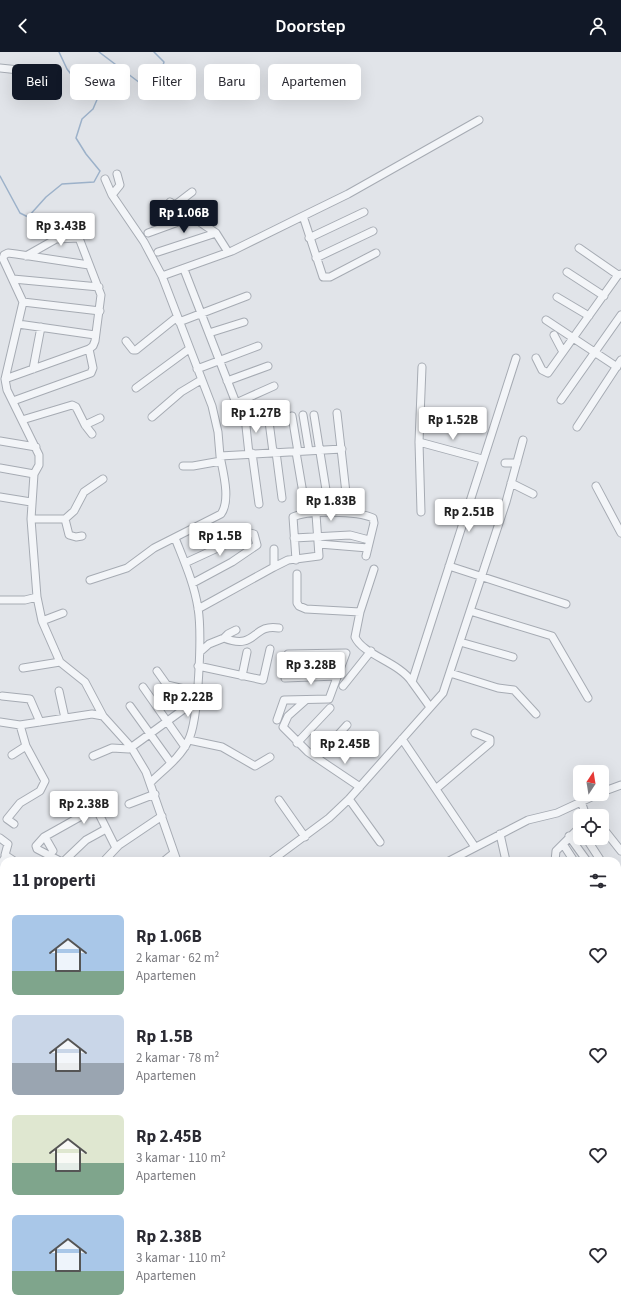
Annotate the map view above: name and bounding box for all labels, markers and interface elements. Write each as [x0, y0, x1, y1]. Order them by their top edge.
text: Doorstep [275, 14, 346, 39]
icon: back [12, 15, 34, 37]
icon: person [587, 15, 609, 37]
chip: Beli [12, 64, 62, 100]
chip: Sewa [70, 64, 130, 100]
chip: Filter [138, 64, 196, 100]
chip: Baru [204, 64, 260, 100]
chip: Apartemen [268, 64, 361, 100]
pin: Rp 1.06B [143, 200, 225, 234]
text: Rp 1.06B [159, 204, 209, 222]
pin: Rp 3.43B [20, 213, 102, 247]
text: Rp 3.43B [36, 217, 86, 235]
pin: Rp 1.27B [215, 400, 297, 434]
text: Rp 1.27B [231, 404, 281, 422]
pin: Rp 1.52B [412, 407, 494, 441]
text: Rp 1.52B [428, 411, 478, 429]
pin: Rp 1.83B [290, 488, 372, 522]
text: Rp 1.83B [306, 492, 356, 510]
pin: Rp 2.51B [428, 499, 510, 533]
text: Rp 2.51B [444, 503, 494, 521]
pin: Rp 1.5B [183, 523, 257, 557]
text: Rp 1.5B [198, 527, 242, 545]
pin: Rp 3.28B [270, 652, 352, 686]
text: Rp 3.28B [286, 656, 336, 674]
pin: Rp 2.22B [147, 684, 229, 718]
text: Rp 2.22B [163, 688, 213, 706]
pin: Rp 2.45B [304, 731, 386, 765]
text: Rp 2.45B [320, 735, 370, 753]
north arrow [573, 765, 609, 801]
map controls [573, 765, 609, 845]
pin: Rp 2.38B [43, 791, 125, 825]
text: Rp 2.38B [59, 795, 109, 813]
button: locate [573, 809, 609, 845]
text: 11 properti [12, 869, 96, 893]
icon: filters [587, 870, 609, 892]
text: Rp 1.06B [136, 925, 202, 949]
icon: home [44, 931, 92, 979]
icon: heart [587, 944, 609, 966]
text: 2 kamar · 62 m² [136, 949, 219, 967]
text: Apartemen [136, 967, 196, 985]
text: Rp 1.5B [136, 1025, 193, 1049]
icon: home [44, 1031, 92, 1079]
icon: heart [587, 1044, 609, 1066]
text: 2 kamar · 78 m² [136, 1049, 219, 1067]
text: Apartemen [136, 1067, 196, 1085]
text: Rp 2.45B [136, 1125, 202, 1149]
icon: home [44, 1131, 92, 1179]
icon: heart [587, 1144, 609, 1166]
text: 3 kamar · 110 m² [136, 1149, 226, 1167]
text: Apartemen [136, 1167, 196, 1185]
text: Rp 2.38B [136, 1225, 202, 1249]
icon: home [44, 1231, 92, 1279]
icon: heart [587, 1244, 609, 1266]
text: 3 kamar · 110 m² [136, 1249, 226, 1267]
text: Apartemen [136, 1267, 196, 1285]

